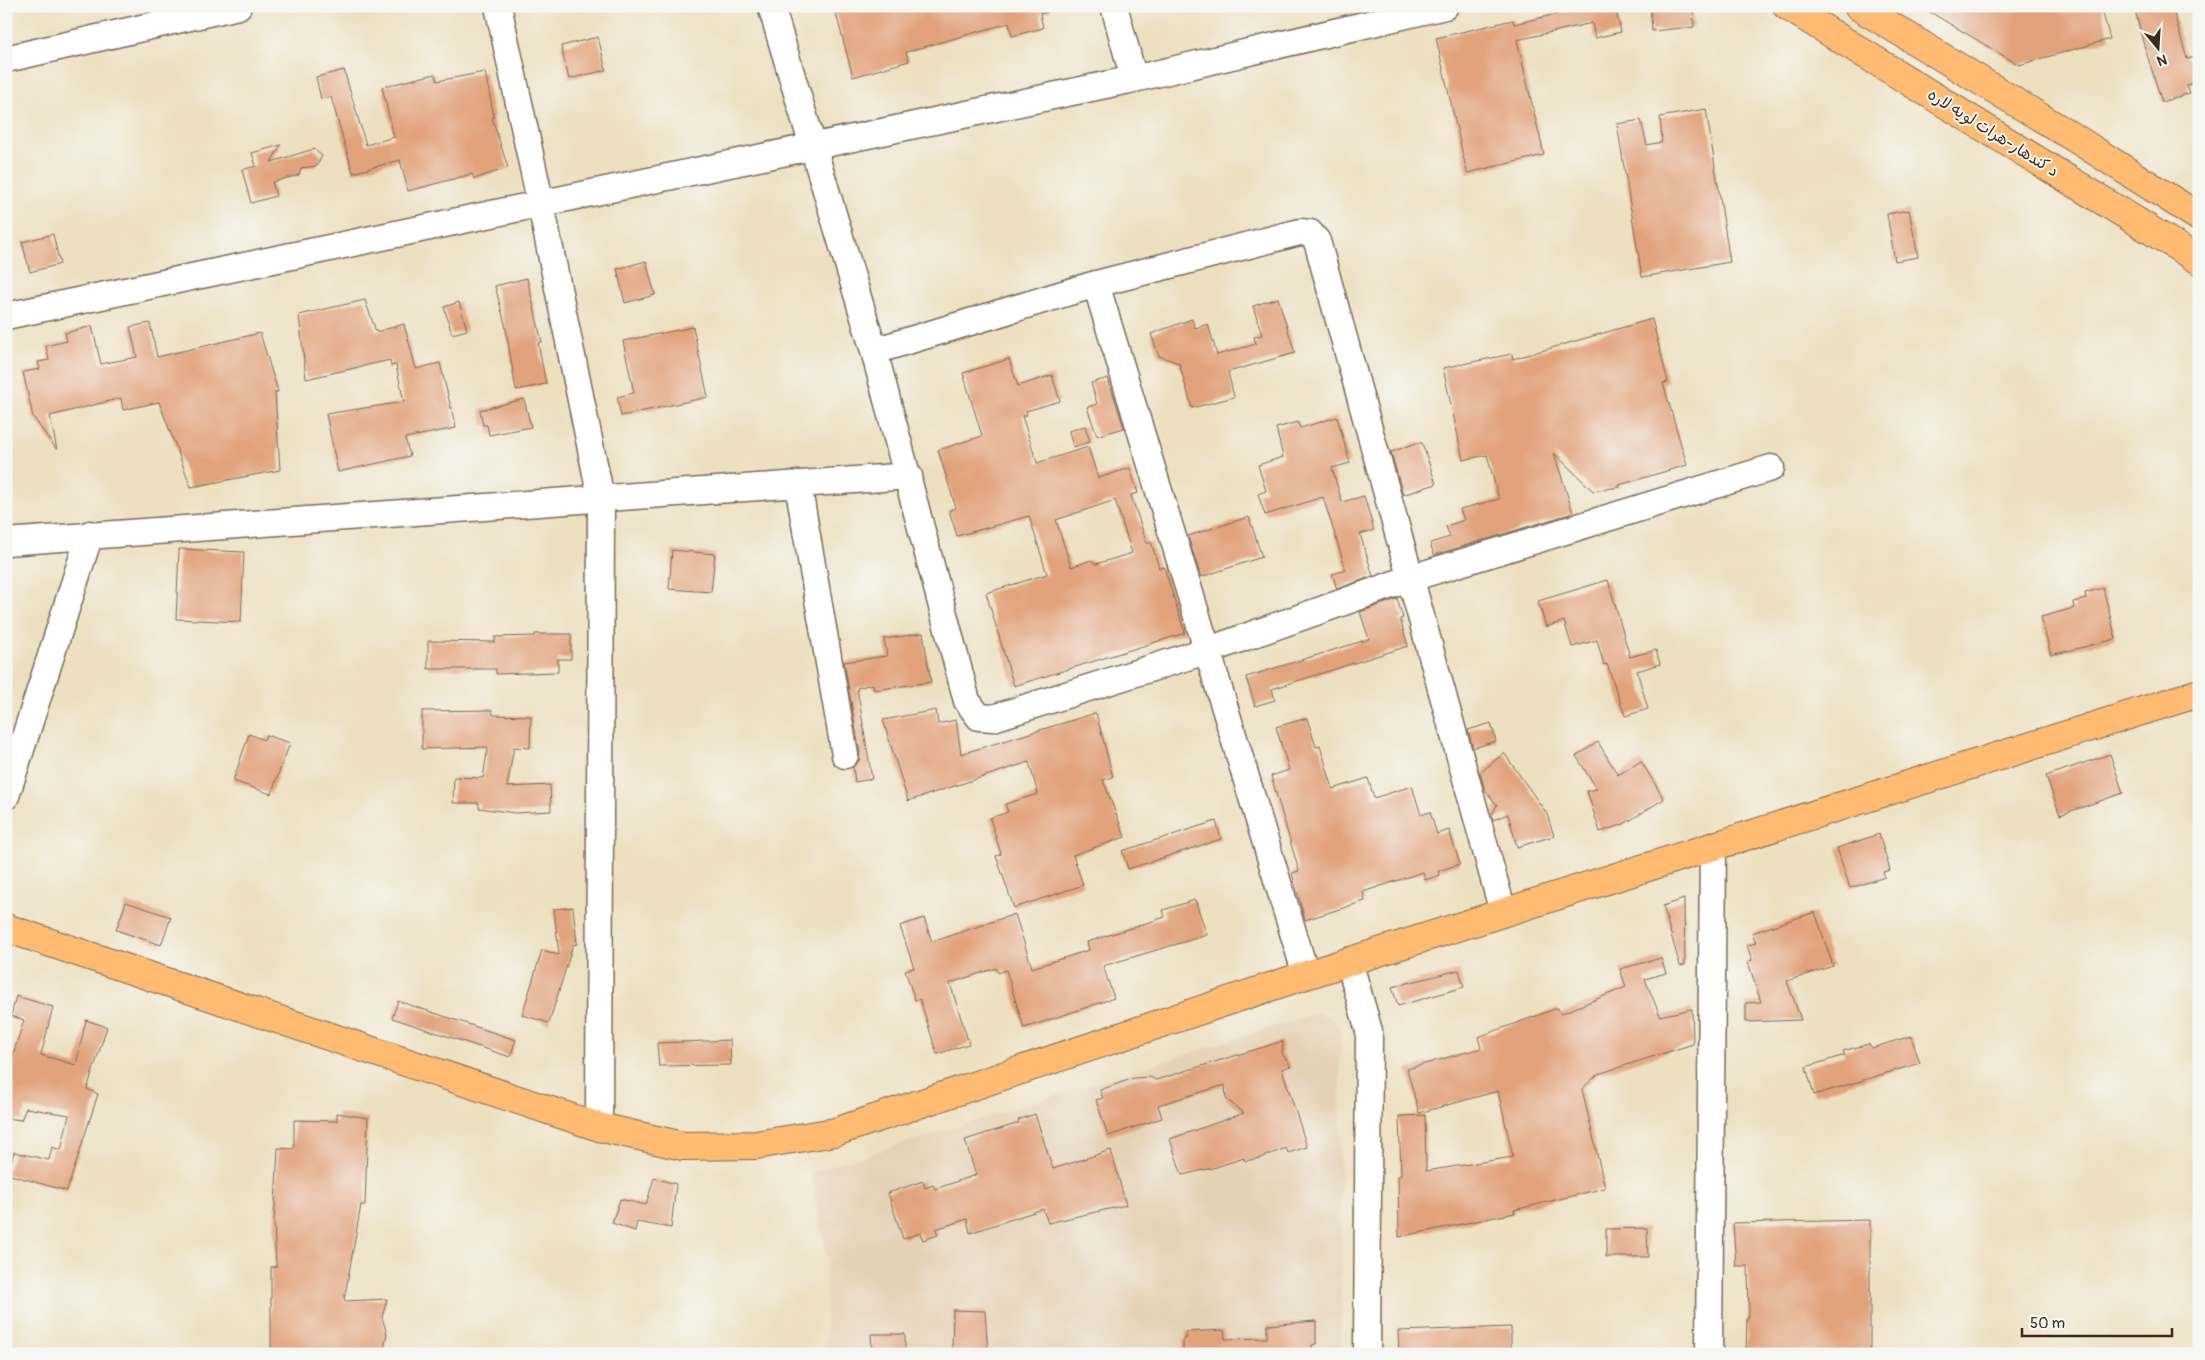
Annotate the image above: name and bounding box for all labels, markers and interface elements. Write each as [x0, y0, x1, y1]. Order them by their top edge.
north arrow [2132, 22, 2182, 72]
text: N [2155, 50, 2169, 69]
street label: د کندهار-هرات لويه لاره [1924, 85, 2062, 181]
scale bar [2022, 1305, 2172, 1337]
text: 50 m [2030, 1314, 2065, 1333]

